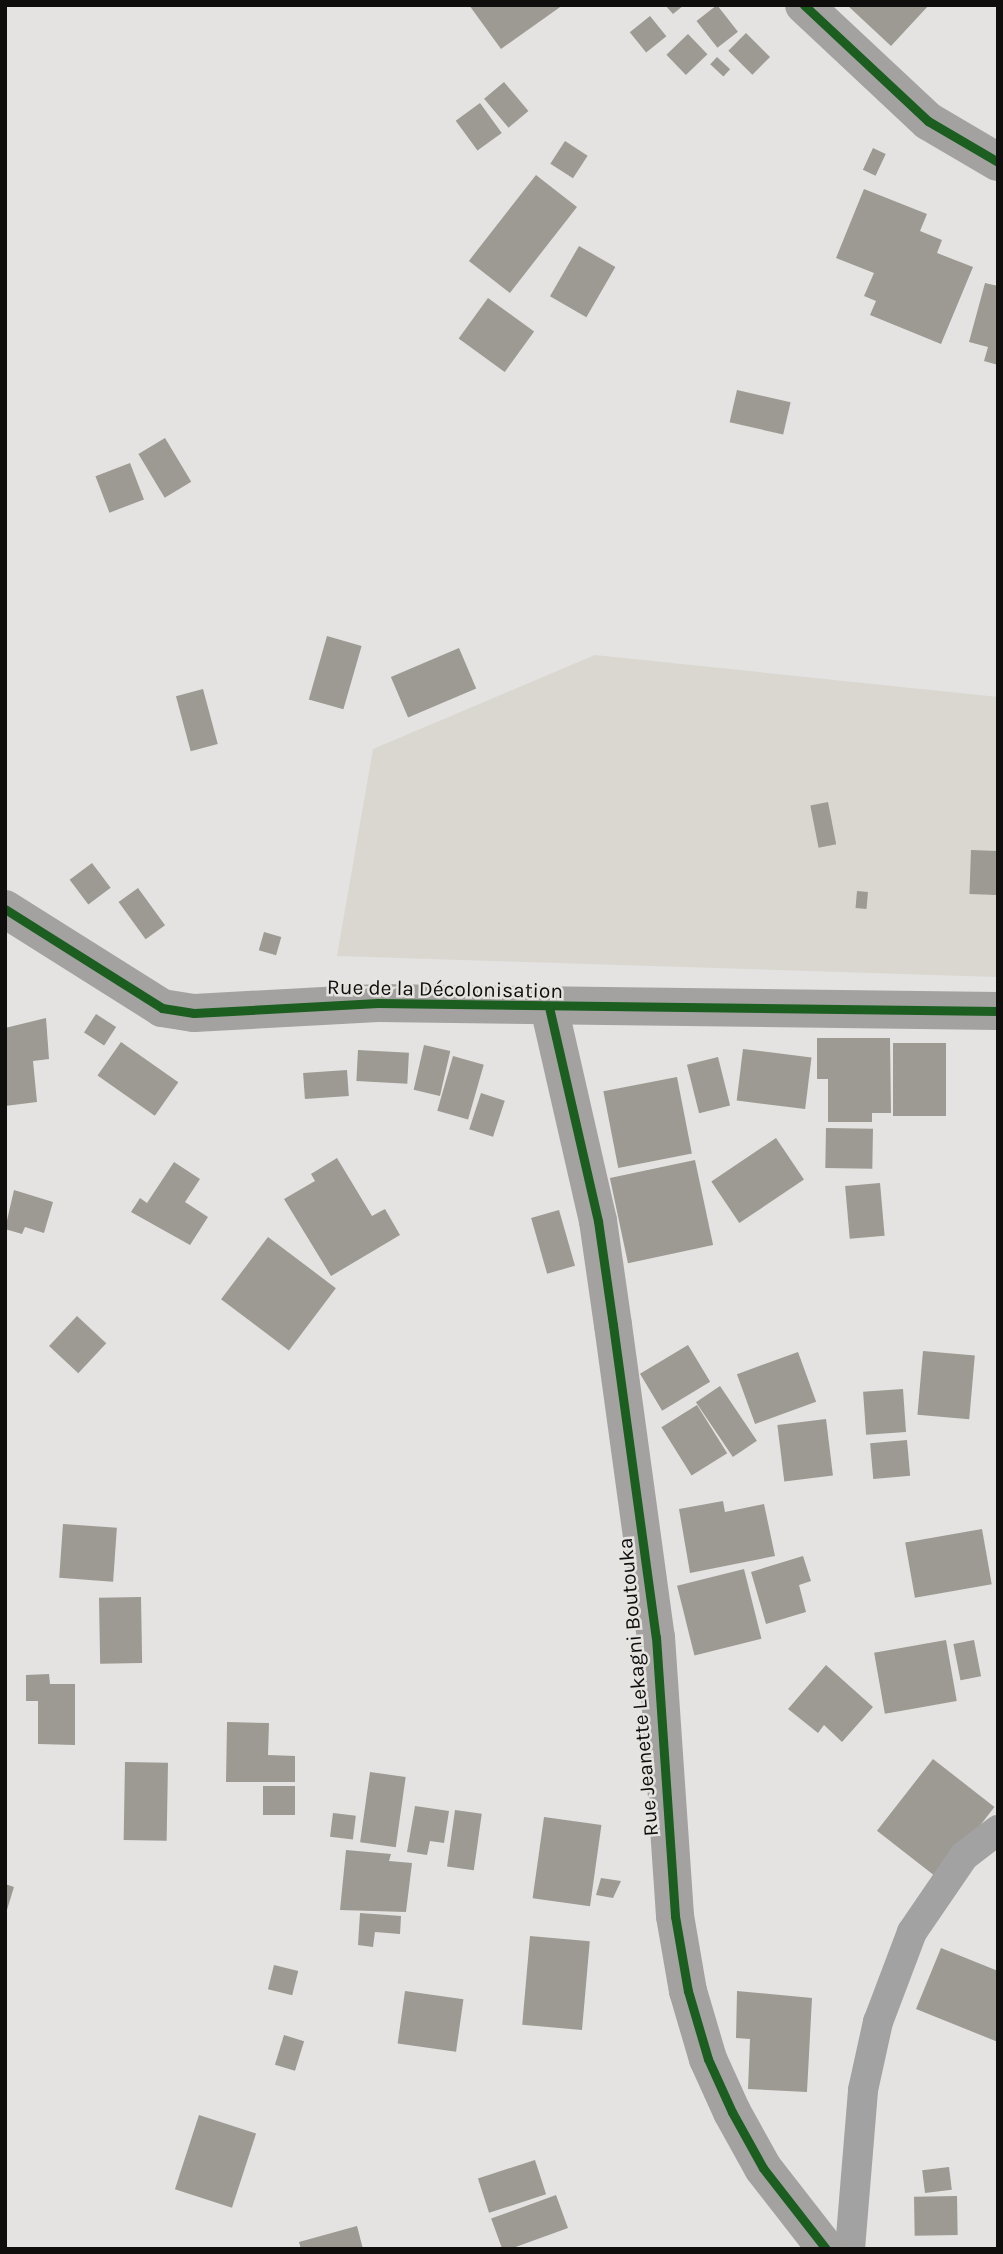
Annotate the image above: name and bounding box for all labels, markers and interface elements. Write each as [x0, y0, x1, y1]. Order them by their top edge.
street label: Rue de la Décolonisation [327, 974, 563, 1004]
street label: Rue Jeanette Lekagni Boutouka [612, 1537, 664, 1837]

